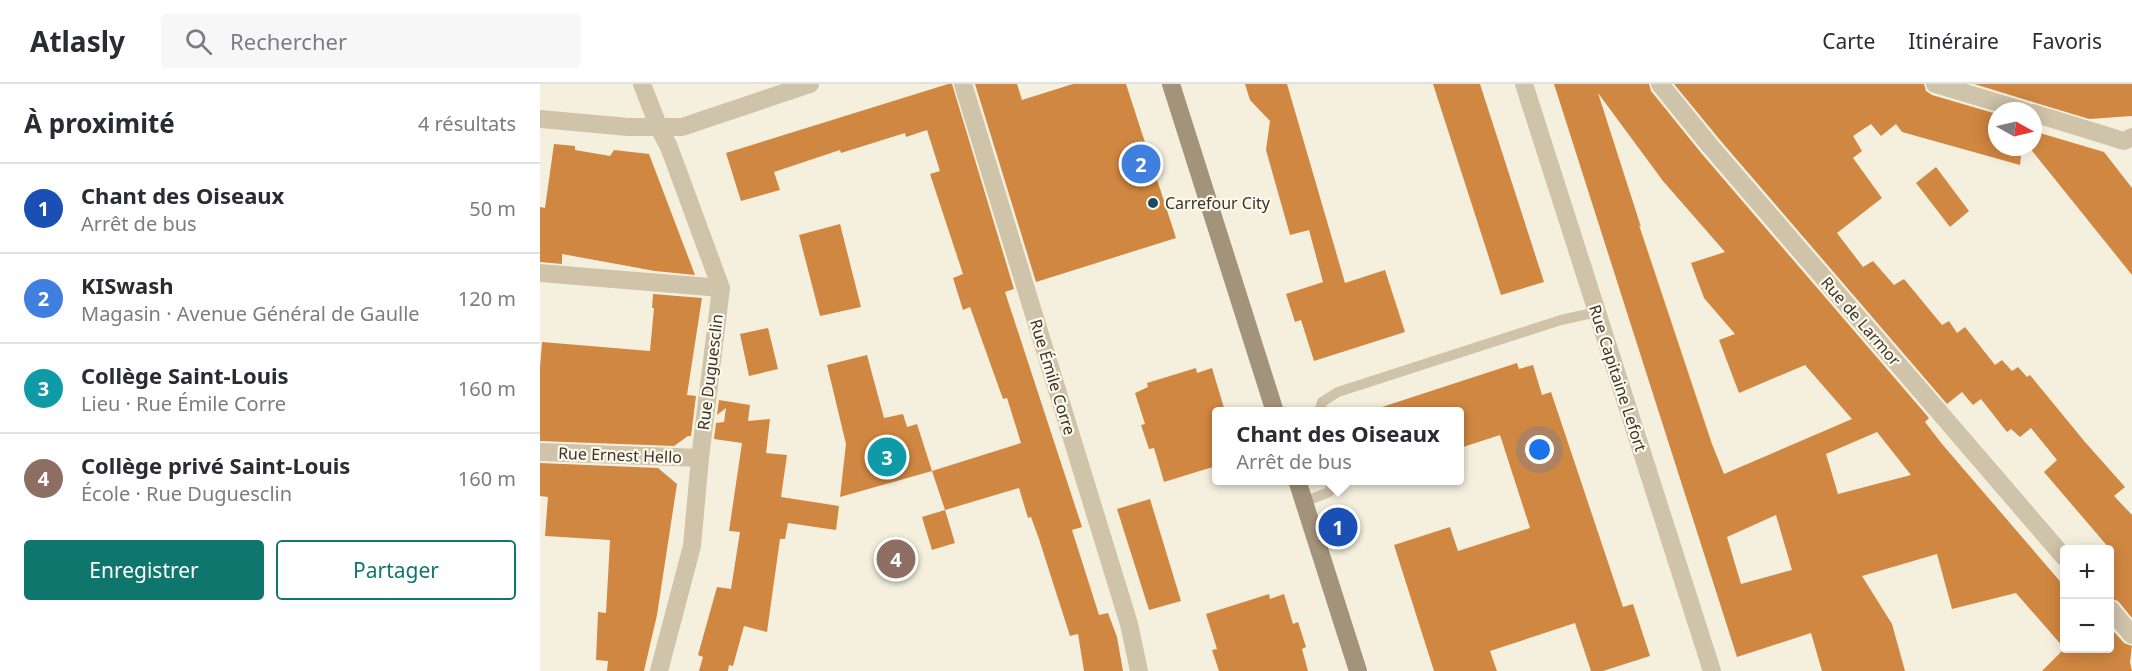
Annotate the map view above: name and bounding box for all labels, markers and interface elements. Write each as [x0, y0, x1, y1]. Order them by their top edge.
search box [161, 14, 581, 68]
text: Atlasly [30, 22, 125, 60]
icon: search [182, 25, 215, 58]
text: Rechercher [230, 26, 347, 56]
text: Carte [1822, 27, 1875, 55]
text: Itinéraire [1908, 27, 1999, 55]
text: Favoris [2032, 27, 2102, 55]
north arrow [1988, 102, 2042, 156]
text: À proximité [24, 105, 175, 141]
text: 4 résultats [418, 110, 516, 137]
pin: 2 [1122, 142, 1160, 187]
text: Chant des Oiseaux [81, 180, 284, 210]
place label: Carrefour City [1165, 192, 1271, 214]
text: 1 [38, 195, 49, 222]
text: 50 m [469, 195, 516, 222]
marker: Carrefour City [1146, 196, 1160, 210]
text: Arrêt de bus [81, 210, 197, 237]
text: KISwash [81, 270, 174, 300]
street label: Rue de Larmor [1816, 272, 1906, 370]
text: 2 [38, 285, 49, 312]
text: 120 m [458, 285, 516, 312]
text: Magasin · Avenue Général de Gaulle [81, 300, 420, 327]
street label: Rue Capitaine Lefort [1584, 302, 1652, 454]
street label: Rue Duguesclin [692, 313, 728, 431]
street label: Rue Émile Corre [1025, 316, 1081, 438]
text: Collège Saint-Louis [81, 360, 289, 390]
text: 3 [38, 375, 49, 402]
text: 160 m [458, 375, 516, 402]
text: Lieu · Rue Émile Corre [81, 390, 286, 417]
popup [1212, 407, 1464, 485]
text: Chant des Oiseaux [1236, 418, 1440, 448]
pin: 3 [868, 434, 906, 479]
your location [1525, 435, 1554, 464]
street label: Rue Ernest Hello [558, 442, 682, 468]
text: Arrêt de bus [1236, 448, 1352, 475]
text: Collège privé Saint-Louis [81, 450, 350, 480]
text: 4 [38, 465, 49, 492]
text: 160 m [458, 465, 516, 492]
text: École · Rue Duguesclin [81, 480, 292, 507]
pin: 1 [1318, 504, 1358, 550]
pin: 4 [876, 536, 916, 582]
button: Enregistrer [24, 540, 264, 600]
button: Partager [276, 540, 516, 600]
map controls [2060, 545, 2114, 653]
button: + [2060, 545, 2114, 599]
button: − [2060, 599, 2114, 653]

